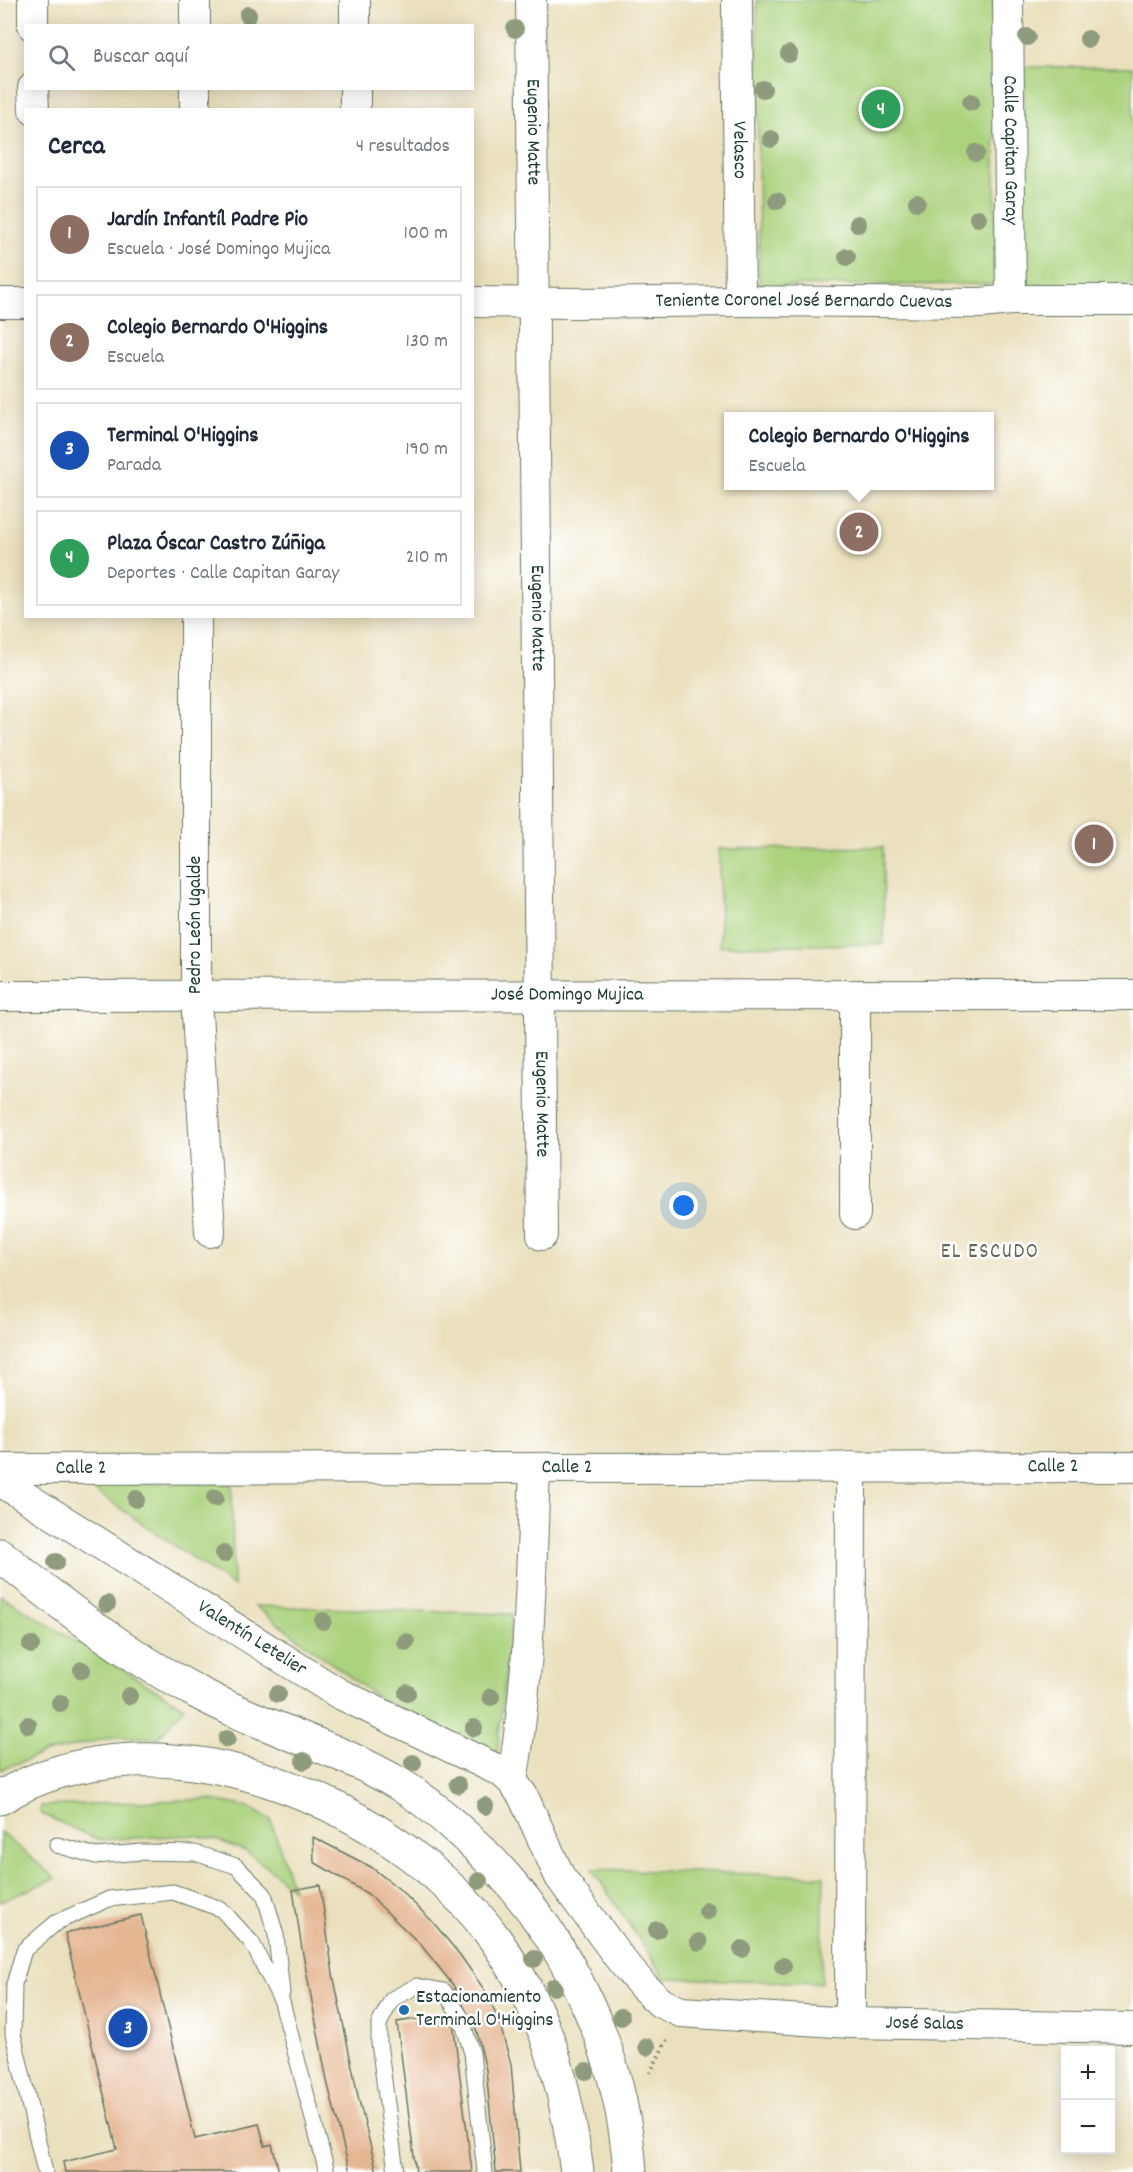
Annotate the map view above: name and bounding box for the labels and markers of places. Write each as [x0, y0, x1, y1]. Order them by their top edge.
pin: 4 [862, 86, 900, 132]
pin: 2 [840, 510, 878, 554]
pin: 1 [1074, 822, 1114, 866]
place label: Estacionamiento Terminal O'Higgins [416, 1984, 554, 2035]
marker: Estacionamiento Terminal O'Higgins [397, 2003, 411, 2017]
pin: 3 [108, 2006, 148, 2050]

